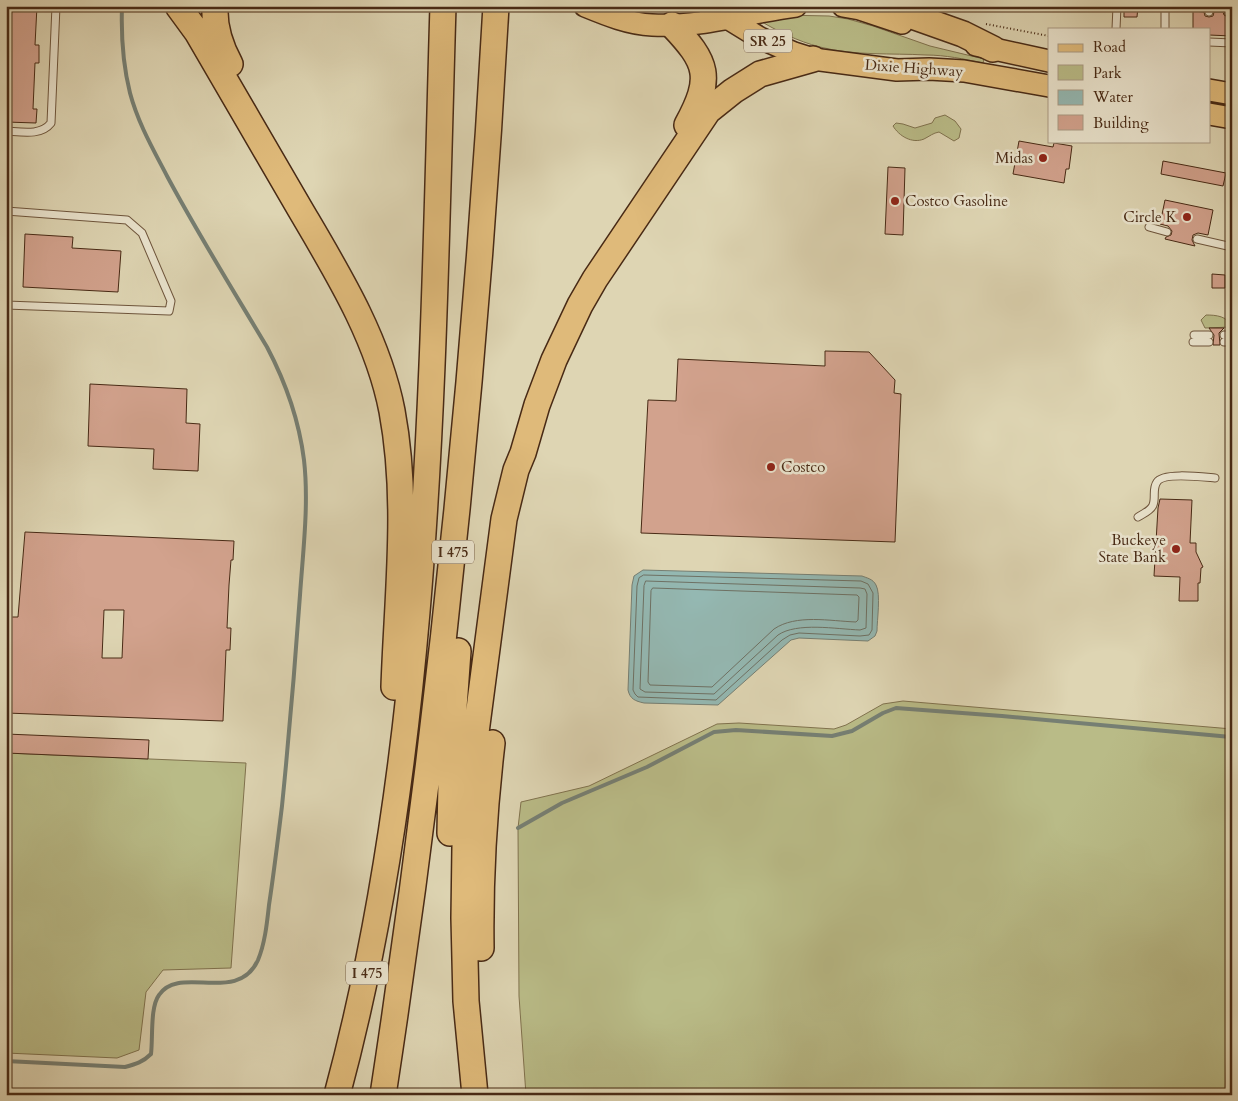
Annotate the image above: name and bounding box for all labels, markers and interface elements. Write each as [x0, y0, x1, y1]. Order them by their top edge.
legend [1048, 28, 1210, 142]
road number: SR 25 [744, 29, 792, 52]
text: Road [1093, 37, 1126, 57]
street label: Dixie Highway [864, 55, 964, 81]
text: Park [1093, 63, 1122, 83]
text: Water [1092, 87, 1134, 107]
text: Building [1093, 113, 1149, 133]
place label: Midas [995, 148, 1033, 168]
marker: Midas [1037, 152, 1049, 164]
place label: Costco Gasoline [905, 191, 1008, 211]
marker: Costco Gasoline [889, 195, 901, 207]
place label: Circle K [1123, 207, 1178, 227]
marker: Circle K [1181, 211, 1193, 223]
place label: Costco [781, 457, 825, 477]
marker: Costco [765, 461, 777, 473]
place label: Buckeye State Bank [1098, 530, 1166, 567]
road number: I 475 [432, 540, 474, 564]
marker: Buckeye State Bank [1170, 543, 1182, 555]
road number: I 475 [346, 961, 388, 984]

